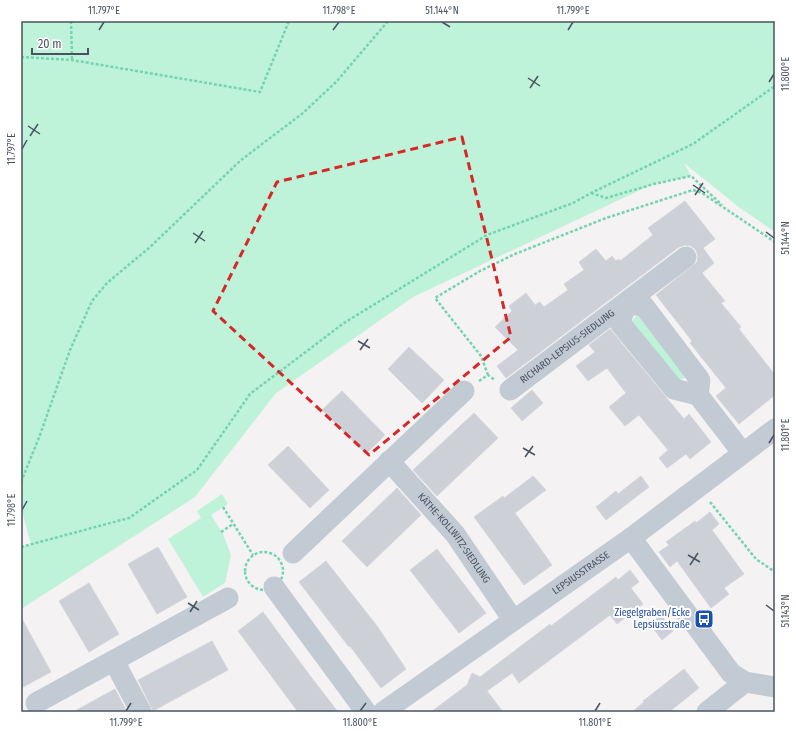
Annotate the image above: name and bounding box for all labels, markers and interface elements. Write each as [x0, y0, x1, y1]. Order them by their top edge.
text: 11.797°E [88, 5, 120, 17]
text: 11.798°E [323, 5, 356, 17]
text: 51.144°N [425, 5, 459, 17]
text: 11.799°E [557, 5, 590, 17]
scale bar [32, 30, 88, 56]
text: 20 m [38, 37, 62, 51]
text: 11.800°E [780, 56, 792, 91]
text: 11.797°E [6, 133, 18, 165]
text: 51.144°N [780, 221, 792, 255]
street label: RICHARD-LEPSIUS-SIEDLUNG [518, 307, 617, 386]
text: 11.801°E [780, 418, 792, 452]
street label: KÄTHE-KOLLWITZ-SIEDLUNG [415, 491, 493, 586]
text: 11.798°E [6, 493, 18, 526]
street label: LEPSIUSSTRASSE [550, 549, 612, 597]
text: 51.143°N [780, 595, 792, 628]
place label: Ziegelgraben/Ecke Lepsiusstraße [614, 607, 690, 631]
bus stop icon: Ziegelgraben/Ecke Lepsiusstraße [693, 608, 715, 630]
text: 11.799°E [110, 717, 143, 729]
text: 11.800°E [343, 717, 378, 729]
text: 11.801°E [578, 717, 612, 729]

